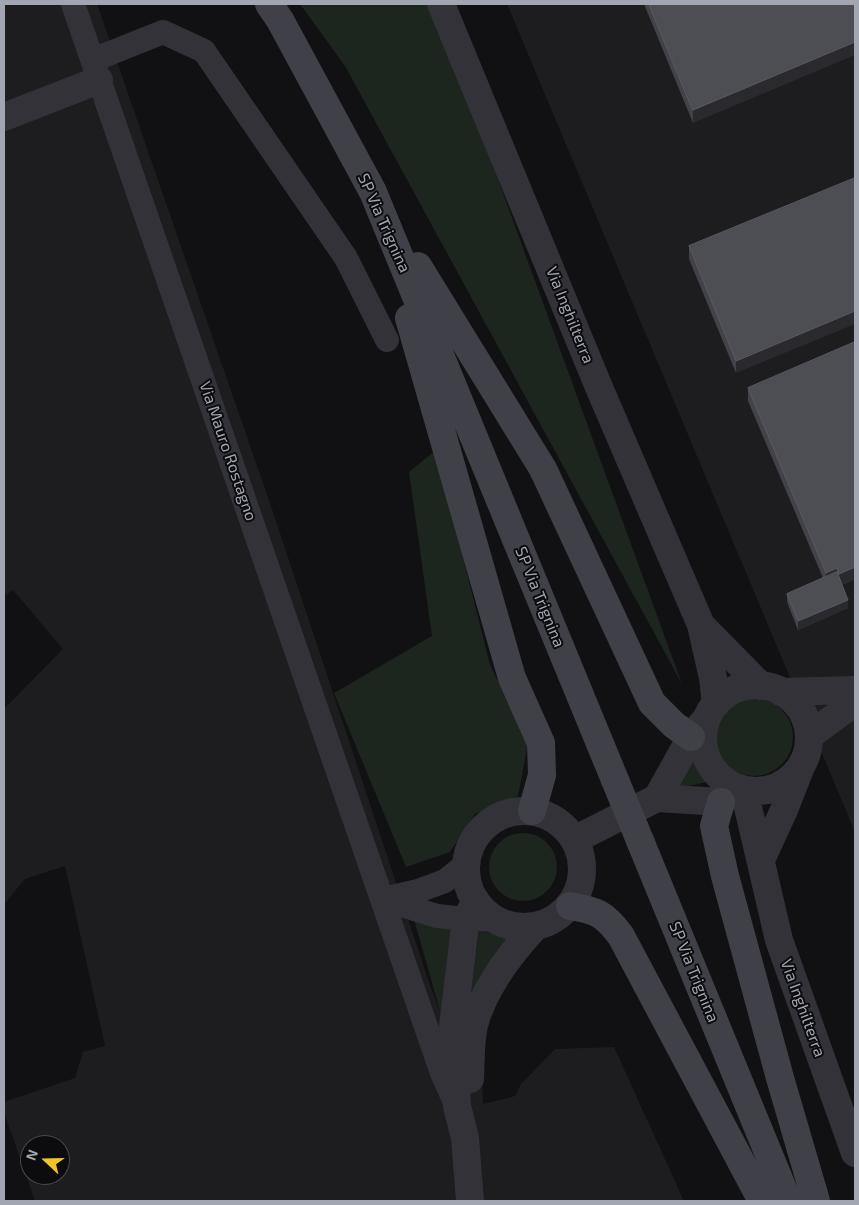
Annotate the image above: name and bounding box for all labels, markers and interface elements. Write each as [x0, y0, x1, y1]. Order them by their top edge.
street label: SP Via Trignina [354, 170, 414, 276]
street label: Via Inghilterra [542, 264, 598, 366]
street label: Via Mauro Rostagno [195, 379, 261, 523]
street label: SP Via Trignina [511, 544, 569, 650]
street label: SP Via Trignina [665, 919, 723, 1025]
street label: Via Inghilterra [776, 956, 830, 1060]
north arrow [20, 1135, 70, 1185]
text: N [22, 1147, 41, 1163]

